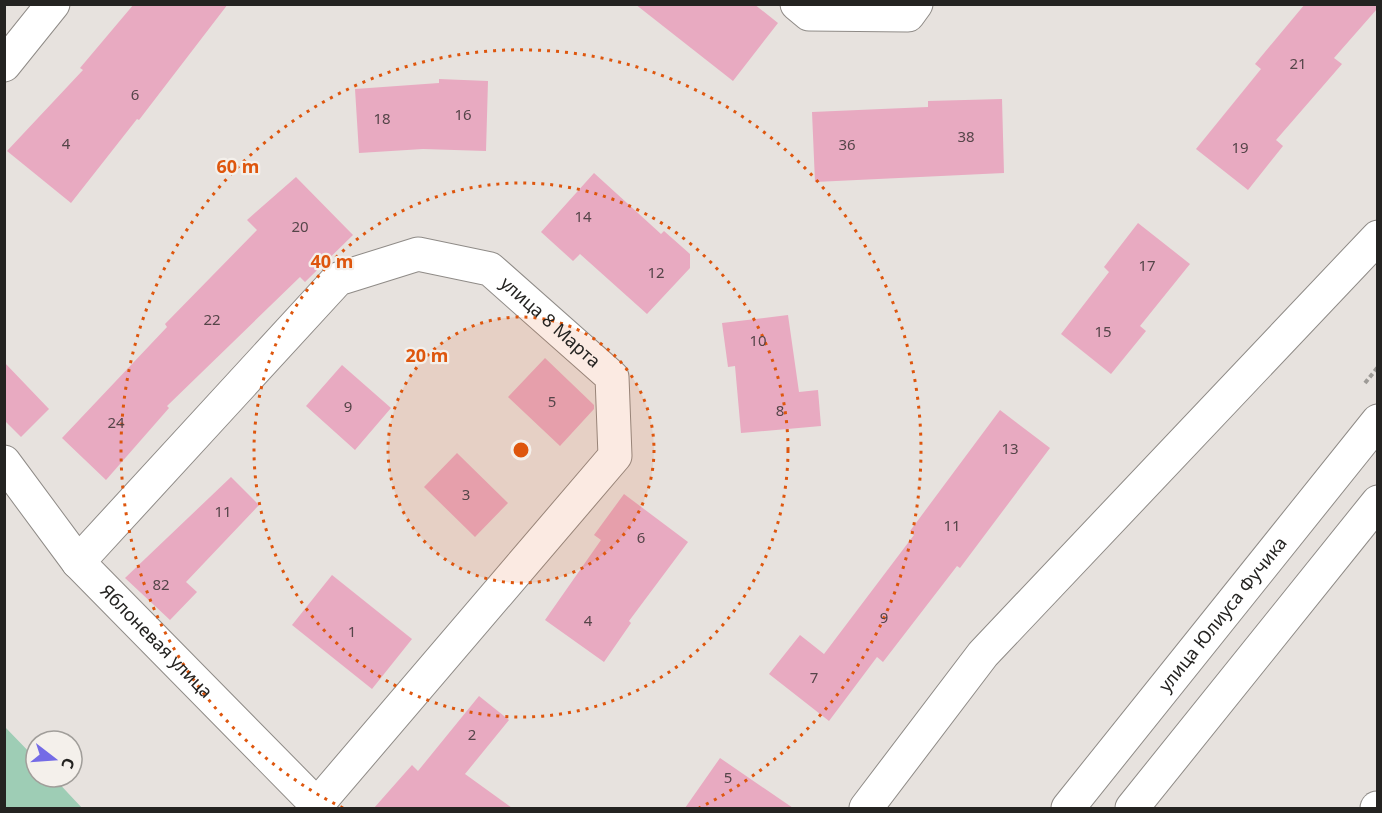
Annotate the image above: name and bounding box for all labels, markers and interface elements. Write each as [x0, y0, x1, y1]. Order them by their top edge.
house number: 21 [1289, 53, 1307, 73]
house number: 6 [131, 84, 139, 104]
house number: 16 [454, 104, 472, 124]
house number: 18 [373, 108, 391, 128]
house number: 38 [957, 126, 975, 146]
house number: 4 [62, 133, 71, 153]
house number: 36 [838, 134, 856, 154]
house number: 19 [1231, 137, 1249, 157]
text: 60 m [217, 154, 259, 178]
house number: 14 [574, 206, 592, 226]
house number: 20 [291, 216, 309, 236]
text: 40 m [311, 249, 353, 273]
house number: 17 [1138, 255, 1156, 275]
house number: 12 [647, 262, 665, 282]
street label: улица 8 Марта [496, 271, 606, 372]
house number: 22 [203, 309, 221, 329]
house number: 15 [1094, 321, 1112, 341]
house number: 10 [749, 330, 767, 350]
text: 20 m [406, 343, 448, 367]
house number: 5 [548, 391, 556, 411]
house number: 9 [344, 396, 352, 416]
house number: 8 [776, 400, 784, 420]
house number: 24 [107, 412, 125, 432]
house number: 13 [1001, 438, 1019, 458]
centre of rings [511, 440, 531, 460]
house number: 3 [462, 484, 470, 504]
house number: 11 [214, 501, 232, 521]
house number: 11 [943, 515, 961, 535]
house number: 6 [637, 527, 645, 547]
street label: улица Юлиуса Фучика [1153, 531, 1292, 696]
house number: 82 [152, 574, 170, 594]
street label: Яблоневая улица [96, 579, 218, 703]
house number: 9 [880, 607, 888, 627]
house number: 4 [584, 610, 593, 630]
house number: 1 [348, 621, 356, 641]
house number: 7 [810, 667, 818, 687]
house number: 2 [468, 724, 476, 744]
north arrow [24, 729, 84, 789]
text: С [56, 755, 80, 772]
house number: 5 [724, 767, 732, 787]

